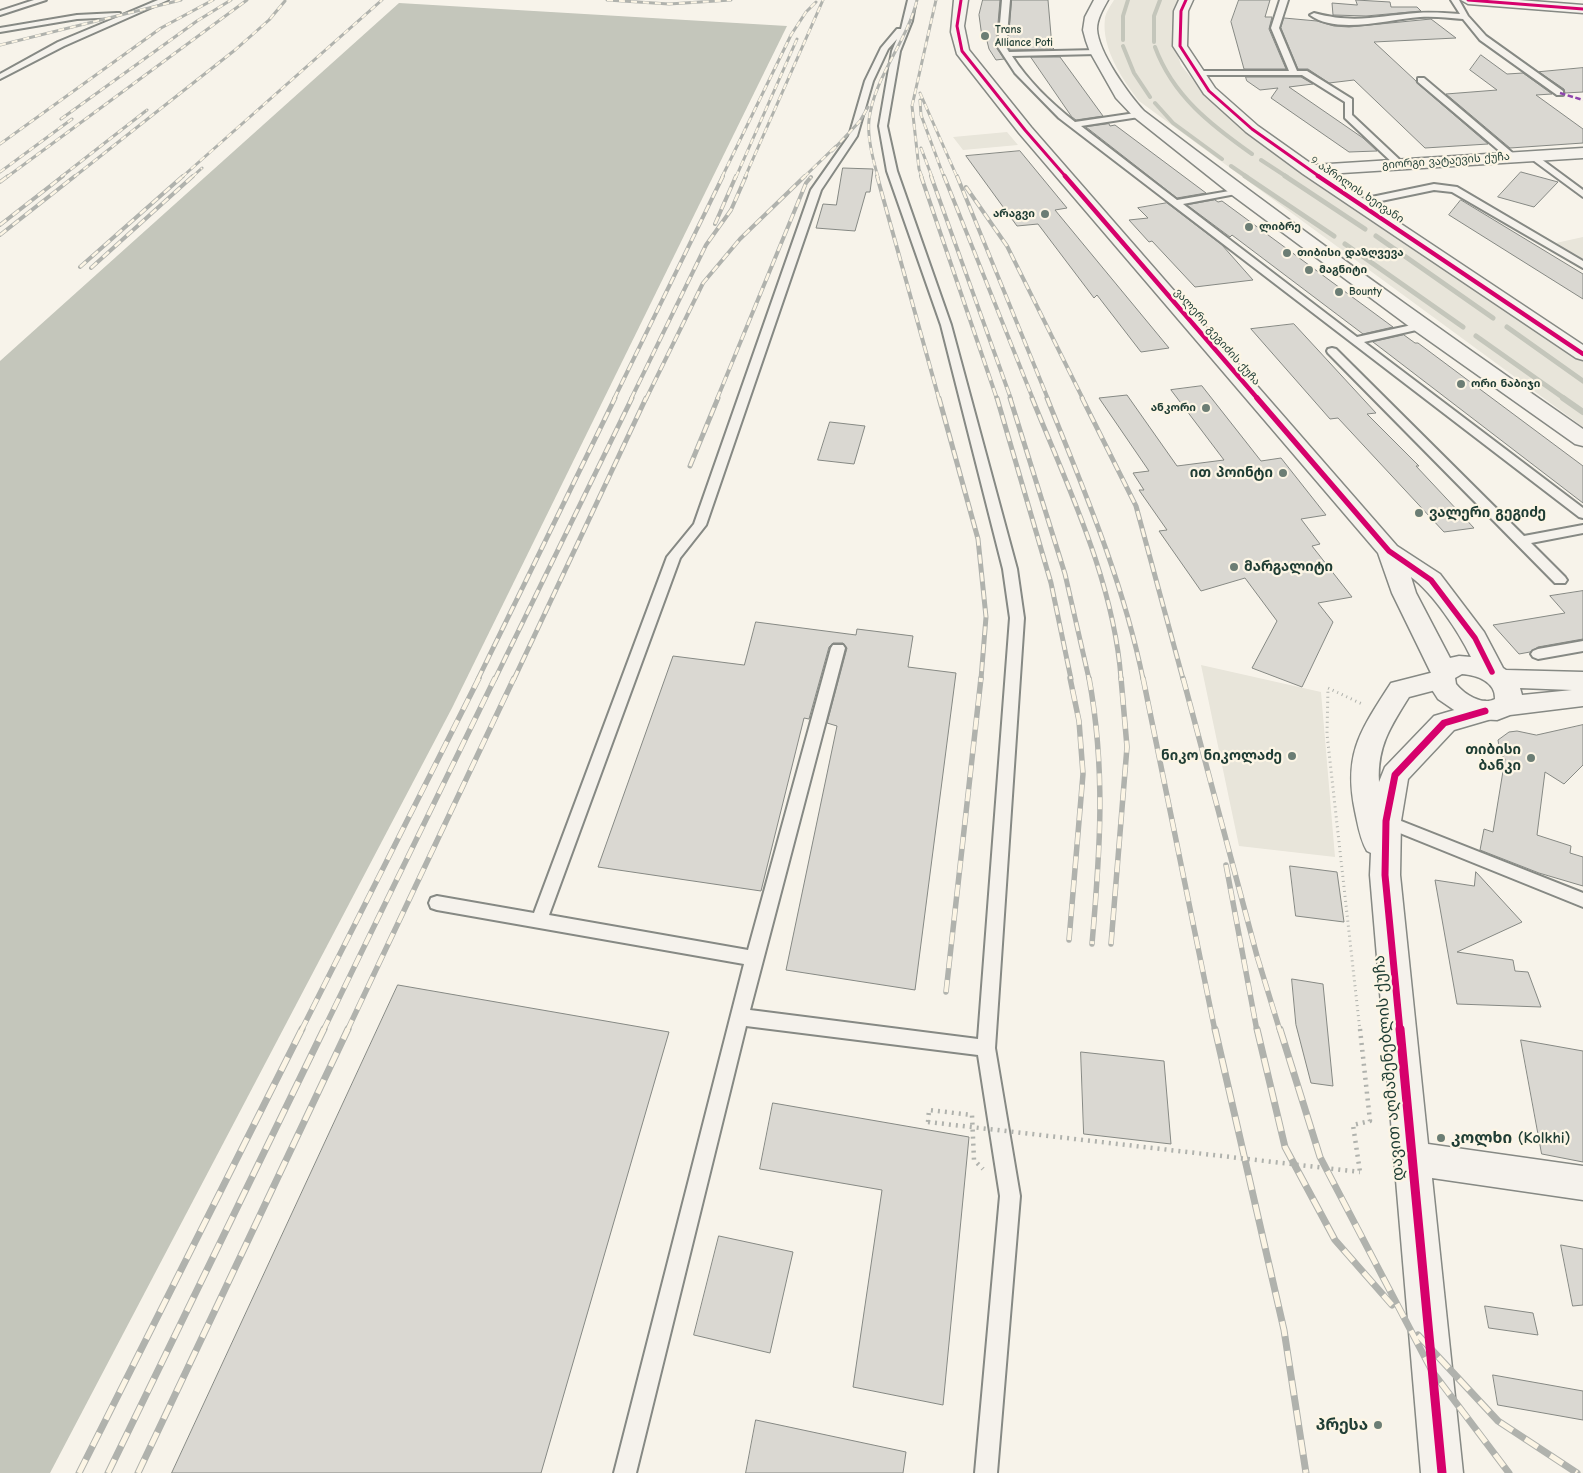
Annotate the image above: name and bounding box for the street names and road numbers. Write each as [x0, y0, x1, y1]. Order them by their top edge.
street label: გიორგი ვატაევის ქუჩა [1382, 150, 1510, 172]
street label: 9 აპრილის ხეივანი [1308, 154, 1406, 226]
street label: ვალერი გეგიძის ქუჩა [1171, 286, 1263, 388]
street label: დავით აღმაშენებლის ქუჩა [1370, 954, 1408, 1182]

